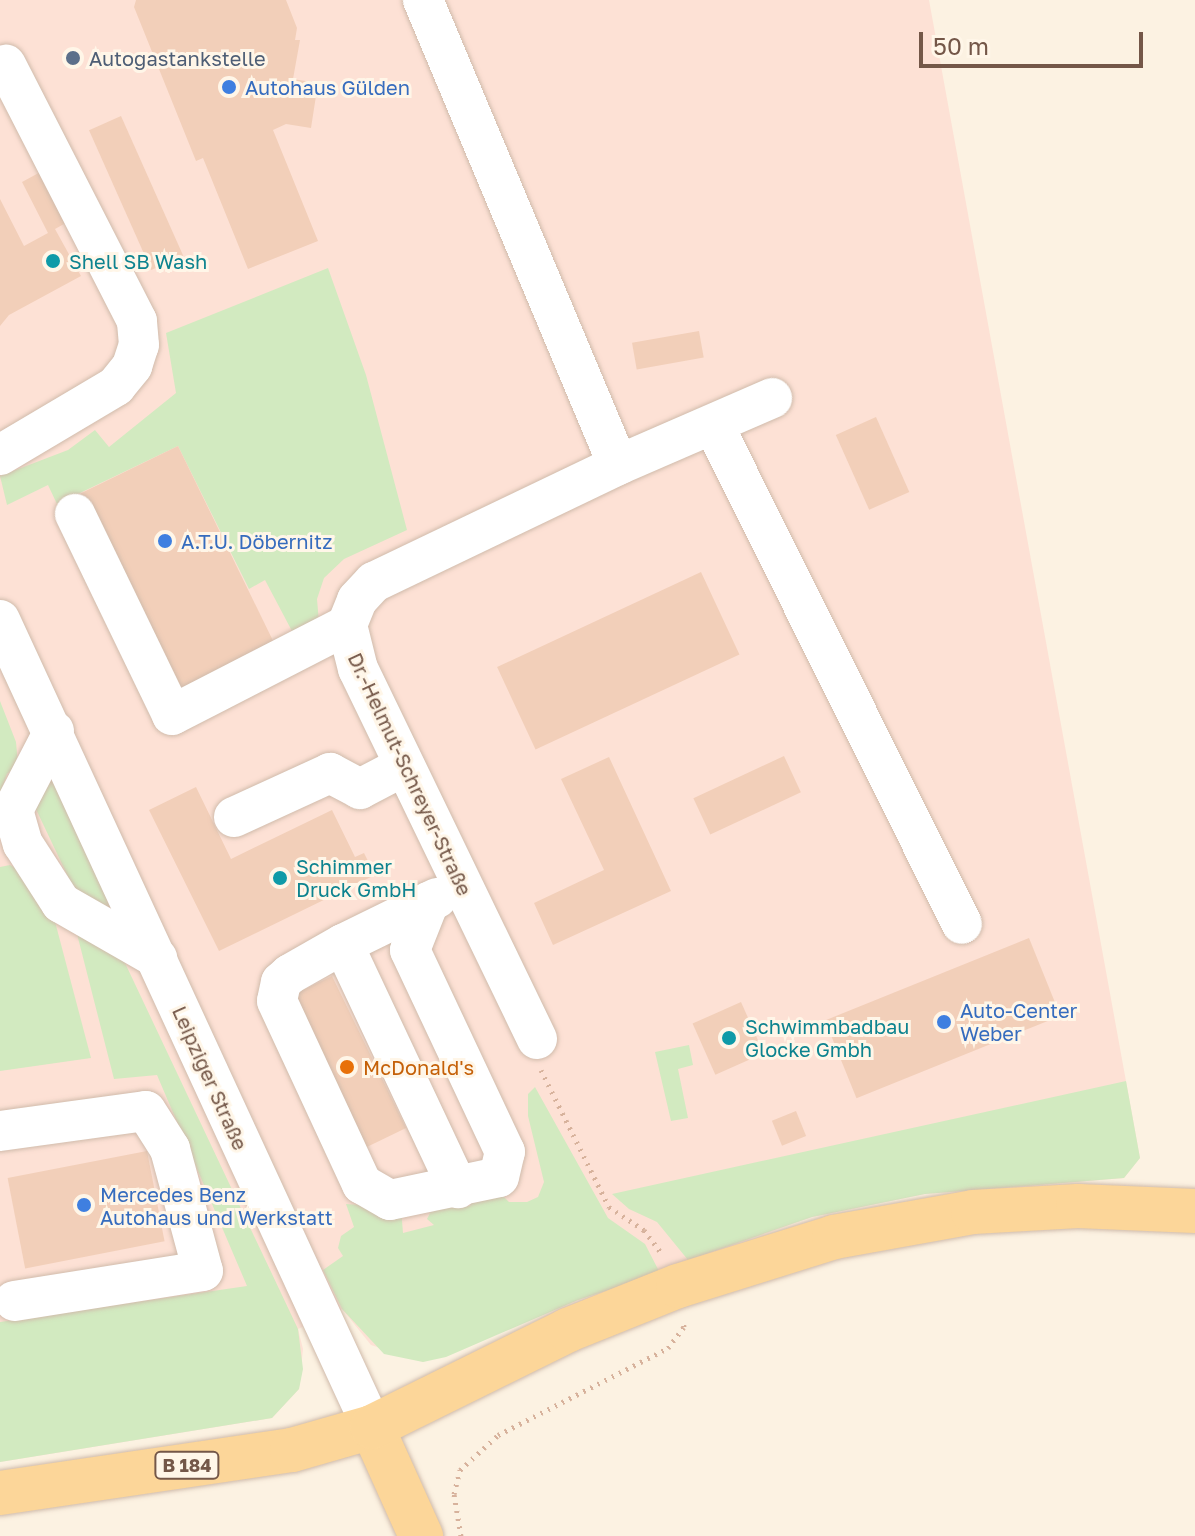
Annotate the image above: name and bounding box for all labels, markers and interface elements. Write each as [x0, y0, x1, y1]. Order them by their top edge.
scale bar [923, 16, 1147, 66]
text: 50 m [933, 31, 989, 60]
place label: Autogastankstelle [89, 46, 266, 70]
marker: Autogastankstelle [64, 49, 82, 67]
place label: Autohaus Gülden [245, 75, 410, 99]
marker: Autohaus Gülden [220, 78, 238, 96]
place label: Shell SB Wash [69, 249, 207, 273]
marker: Shell SB Wash [44, 252, 62, 270]
place label: A.T.U. Döbernitz [181, 529, 333, 553]
marker: A.T.U. Döbernitz [156, 532, 174, 550]
street label: Dr.-Helmut-Schreyer-Straße [343, 649, 477, 899]
place label: Schimmer Druck GmbH [296, 854, 416, 901]
marker: Schimmer Druck GmbH [271, 869, 289, 887]
place label: Auto-Center Weber [960, 998, 1077, 1045]
street label: Leipziger Straße [167, 1002, 253, 1154]
marker: Auto-Center Weber [935, 1013, 953, 1031]
place label: Schwimmbadbau Glocke Gmbh [745, 1014, 909, 1061]
marker: Schwimmbadbau Glocke Gmbh [720, 1029, 738, 1047]
place label: McDonald's [363, 1055, 474, 1079]
marker: McDonald's [338, 1058, 356, 1076]
place label: Mercedes Benz Autohaus und Werkstatt [100, 1182, 333, 1229]
marker: Mercedes Benz Autohaus und Werkstatt [75, 1196, 93, 1214]
road number: B 184 [153, 1451, 221, 1479]

